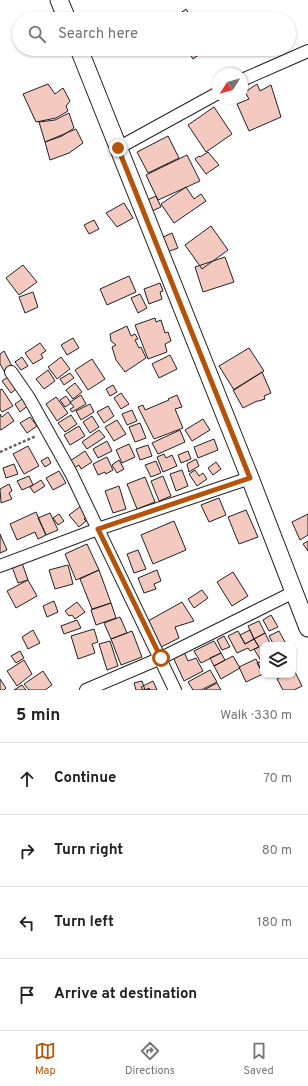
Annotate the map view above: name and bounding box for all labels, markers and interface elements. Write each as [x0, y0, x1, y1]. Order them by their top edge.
search box [12, 12, 296, 56]
icon: search [26, 23, 48, 45]
text: Search here [58, 25, 138, 44]
north arrow [212, 68, 248, 104]
route end [109, 139, 127, 157]
map controls [260, 642, 296, 678]
button: layers [260, 642, 296, 678]
route start [152, 649, 170, 667]
text: 5 min [16, 705, 60, 727]
text: Walk · 330 m [220, 708, 292, 724]
icon: ahead [16, 768, 38, 790]
text: Continue [54, 769, 116, 788]
text: 70 m [263, 771, 292, 787]
icon: right [16, 840, 38, 862]
text: Turn right [54, 841, 123, 860]
text: 80 m [262, 843, 292, 859]
icon: left [16, 912, 38, 934]
text: Turn left [54, 913, 114, 932]
text: 180 m [257, 915, 292, 931]
icon: arrive [16, 984, 38, 1006]
text: Arrive at destination [54, 985, 197, 1004]
tab: Map [34, 1040, 56, 1078]
tab: Directions [125, 1040, 175, 1078]
tab: Saved [243, 1040, 274, 1078]

